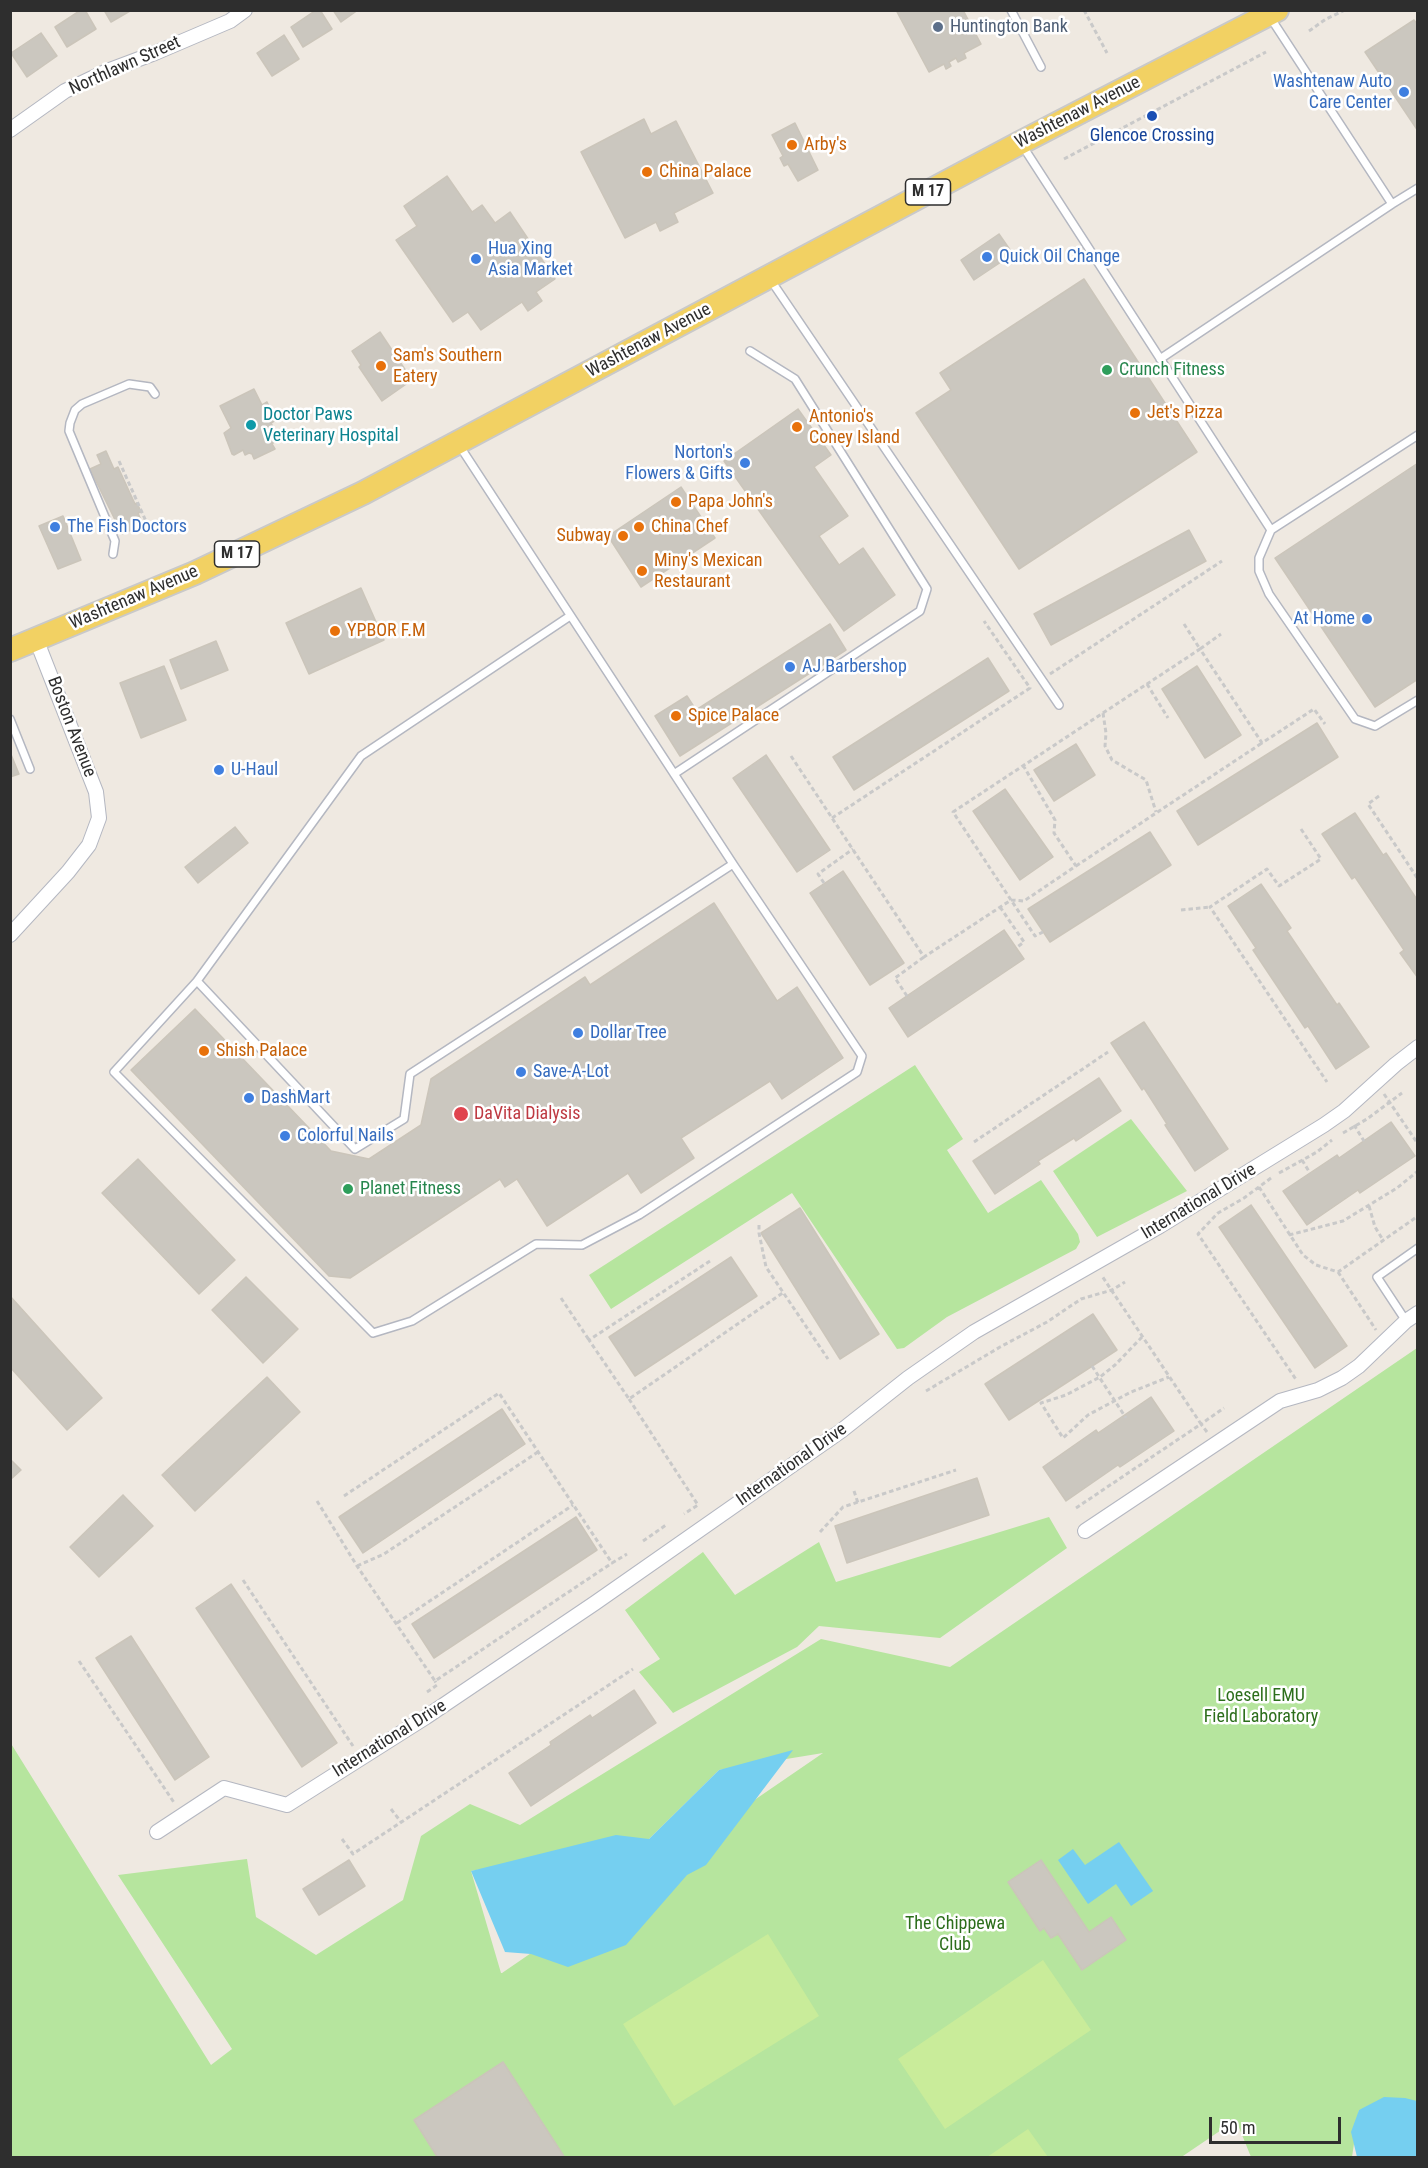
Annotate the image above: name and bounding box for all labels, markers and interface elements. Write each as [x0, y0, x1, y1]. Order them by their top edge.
place label: Huntington Bank [950, 16, 1068, 38]
marker: Huntington Bank [931, 20, 945, 34]
street label: Northlawn Street [66, 32, 184, 100]
place label: Washtenaw Auto Care Center [1273, 71, 1392, 113]
street label: Washtenaw Avenue [1012, 72, 1144, 154]
marker: Washtenaw Auto Care Center [1397, 85, 1411, 99]
marker: Glencoe Crossing [1145, 109, 1159, 123]
place label: Glencoe Crossing [1090, 125, 1214, 147]
place label: Arby's [804, 134, 847, 156]
marker: Arby's [785, 138, 799, 152]
place label: China Palace [659, 161, 752, 183]
marker: China Palace [640, 165, 654, 179]
road number: M 17 [906, 179, 950, 205]
place label: Hua Xing Asia Market [488, 238, 573, 280]
place label: Quick Oil Change [999, 246, 1120, 268]
marker: Quick Oil Change [980, 250, 994, 264]
marker: Hua Xing Asia Market [469, 252, 483, 266]
street label: Washtenaw Avenue [583, 299, 715, 383]
place label: Sam's Southern Eatery [393, 345, 502, 388]
marker: Sam's Southern Eatery [374, 359, 388, 373]
place label: Crunch Fitness [1119, 359, 1225, 381]
marker: Crunch Fitness [1100, 363, 1114, 377]
place label: Jet's Pizza [1147, 402, 1223, 424]
place label: Doctor Paws Veterinary Hospital [263, 404, 399, 446]
place label: Antonio's Coney Island [809, 406, 900, 448]
marker: Jet's Pizza [1128, 406, 1142, 420]
marker: Doctor Paws Veterinary Hospital [244, 418, 258, 432]
marker: Antonio's Coney Island [790, 420, 804, 434]
place label: Norton's Flowers & Gifts [625, 442, 733, 484]
marker: Norton's Flowers & Gifts [738, 456, 752, 470]
place label: Papa John's [688, 491, 773, 513]
marker: Papa John's [669, 495, 683, 509]
place label: The Fish Doctors [67, 516, 187, 538]
place label: China Chef [651, 516, 729, 538]
marker: The Fish Doctors [48, 520, 62, 534]
marker: China Chef [632, 520, 646, 534]
place label: Subway [556, 525, 611, 547]
marker: Subway [616, 529, 630, 543]
road number: M 17 [214, 541, 260, 567]
place label: Miny's Mexican Restaurant [654, 550, 763, 592]
street label: Washtenaw Avenue [66, 561, 202, 635]
marker: Miny's Mexican Restaurant [635, 564, 649, 578]
place label: At Home [1293, 608, 1355, 630]
marker: At Home [1360, 612, 1374, 626]
place label: YPBOR F.M [347, 620, 426, 642]
marker: YPBOR F.M [328, 624, 342, 638]
place label: AJ Barbershop [802, 656, 907, 678]
marker: AJ Barbershop [783, 660, 797, 674]
street label: Boston Avenue [42, 674, 100, 780]
place label: Spice Palace [688, 705, 779, 727]
marker: Spice Palace [669, 709, 683, 723]
place label: U-Haul [231, 759, 278, 781]
marker: U-Haul [212, 763, 226, 777]
place label: Dollar Tree [590, 1022, 667, 1044]
marker: Dollar Tree [571, 1026, 585, 1040]
place label: Shish Palace [216, 1040, 307, 1062]
marker: Shish Palace [197, 1044, 211, 1058]
place label: Save-A-Lot [533, 1061, 609, 1083]
marker: Save-A-Lot [514, 1065, 528, 1079]
place label: DashMart [261, 1087, 330, 1109]
marker: DashMart [242, 1091, 256, 1105]
place label: DaVita Dialysis [474, 1103, 580, 1125]
marker: DaVita Dialysis [452, 1105, 470, 1123]
place label: Colorful Nails [297, 1125, 394, 1147]
marker: Colorful Nails [278, 1129, 292, 1143]
street label: International Drive [1138, 1159, 1260, 1245]
place label: Planet Fitness [360, 1178, 461, 1200]
marker: Planet Fitness [341, 1182, 355, 1196]
street label: International Drive [733, 1419, 851, 1511]
park label: Loesell EMU Field Laboratory [1204, 1685, 1318, 1728]
street label: International Drive [329, 1695, 451, 1783]
park label: The Chippewa Club [905, 1913, 1005, 1956]
scale bar [1212, 2105, 1344, 2143]
text: 50 m [1220, 2117, 1255, 2138]

